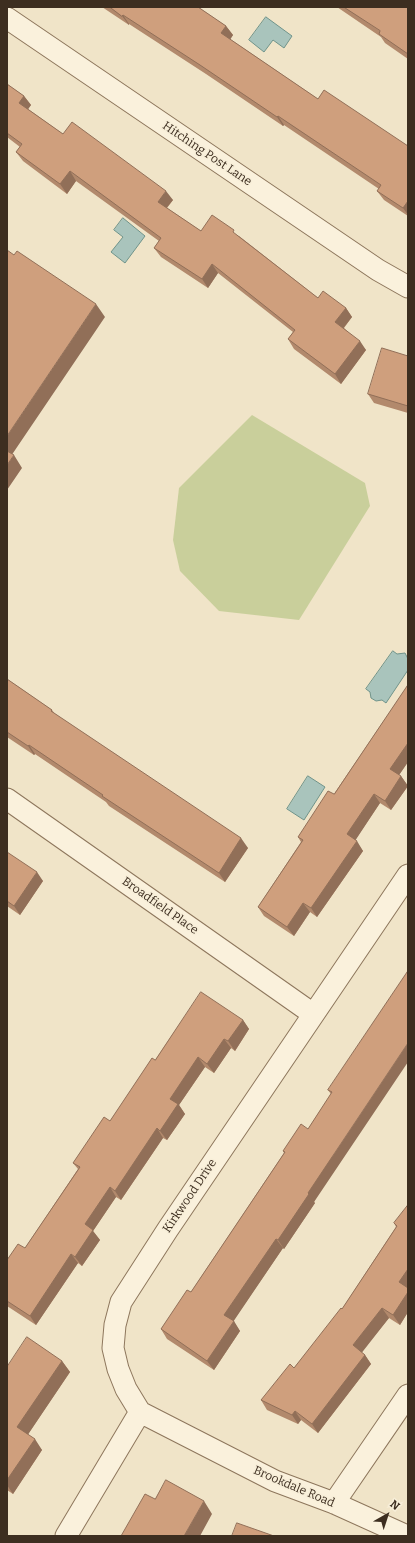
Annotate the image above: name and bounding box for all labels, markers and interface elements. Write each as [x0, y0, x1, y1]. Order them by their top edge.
street label: Hitching Post Lane [160, 119, 254, 189]
street label: Broadfield Place [119, 874, 201, 938]
street label: Kirkwood Drive [160, 1156, 220, 1236]
street label: Brookdale Road [251, 1463, 337, 1511]
north arrow [367, 1495, 407, 1535]
text: N [387, 1498, 402, 1513]

